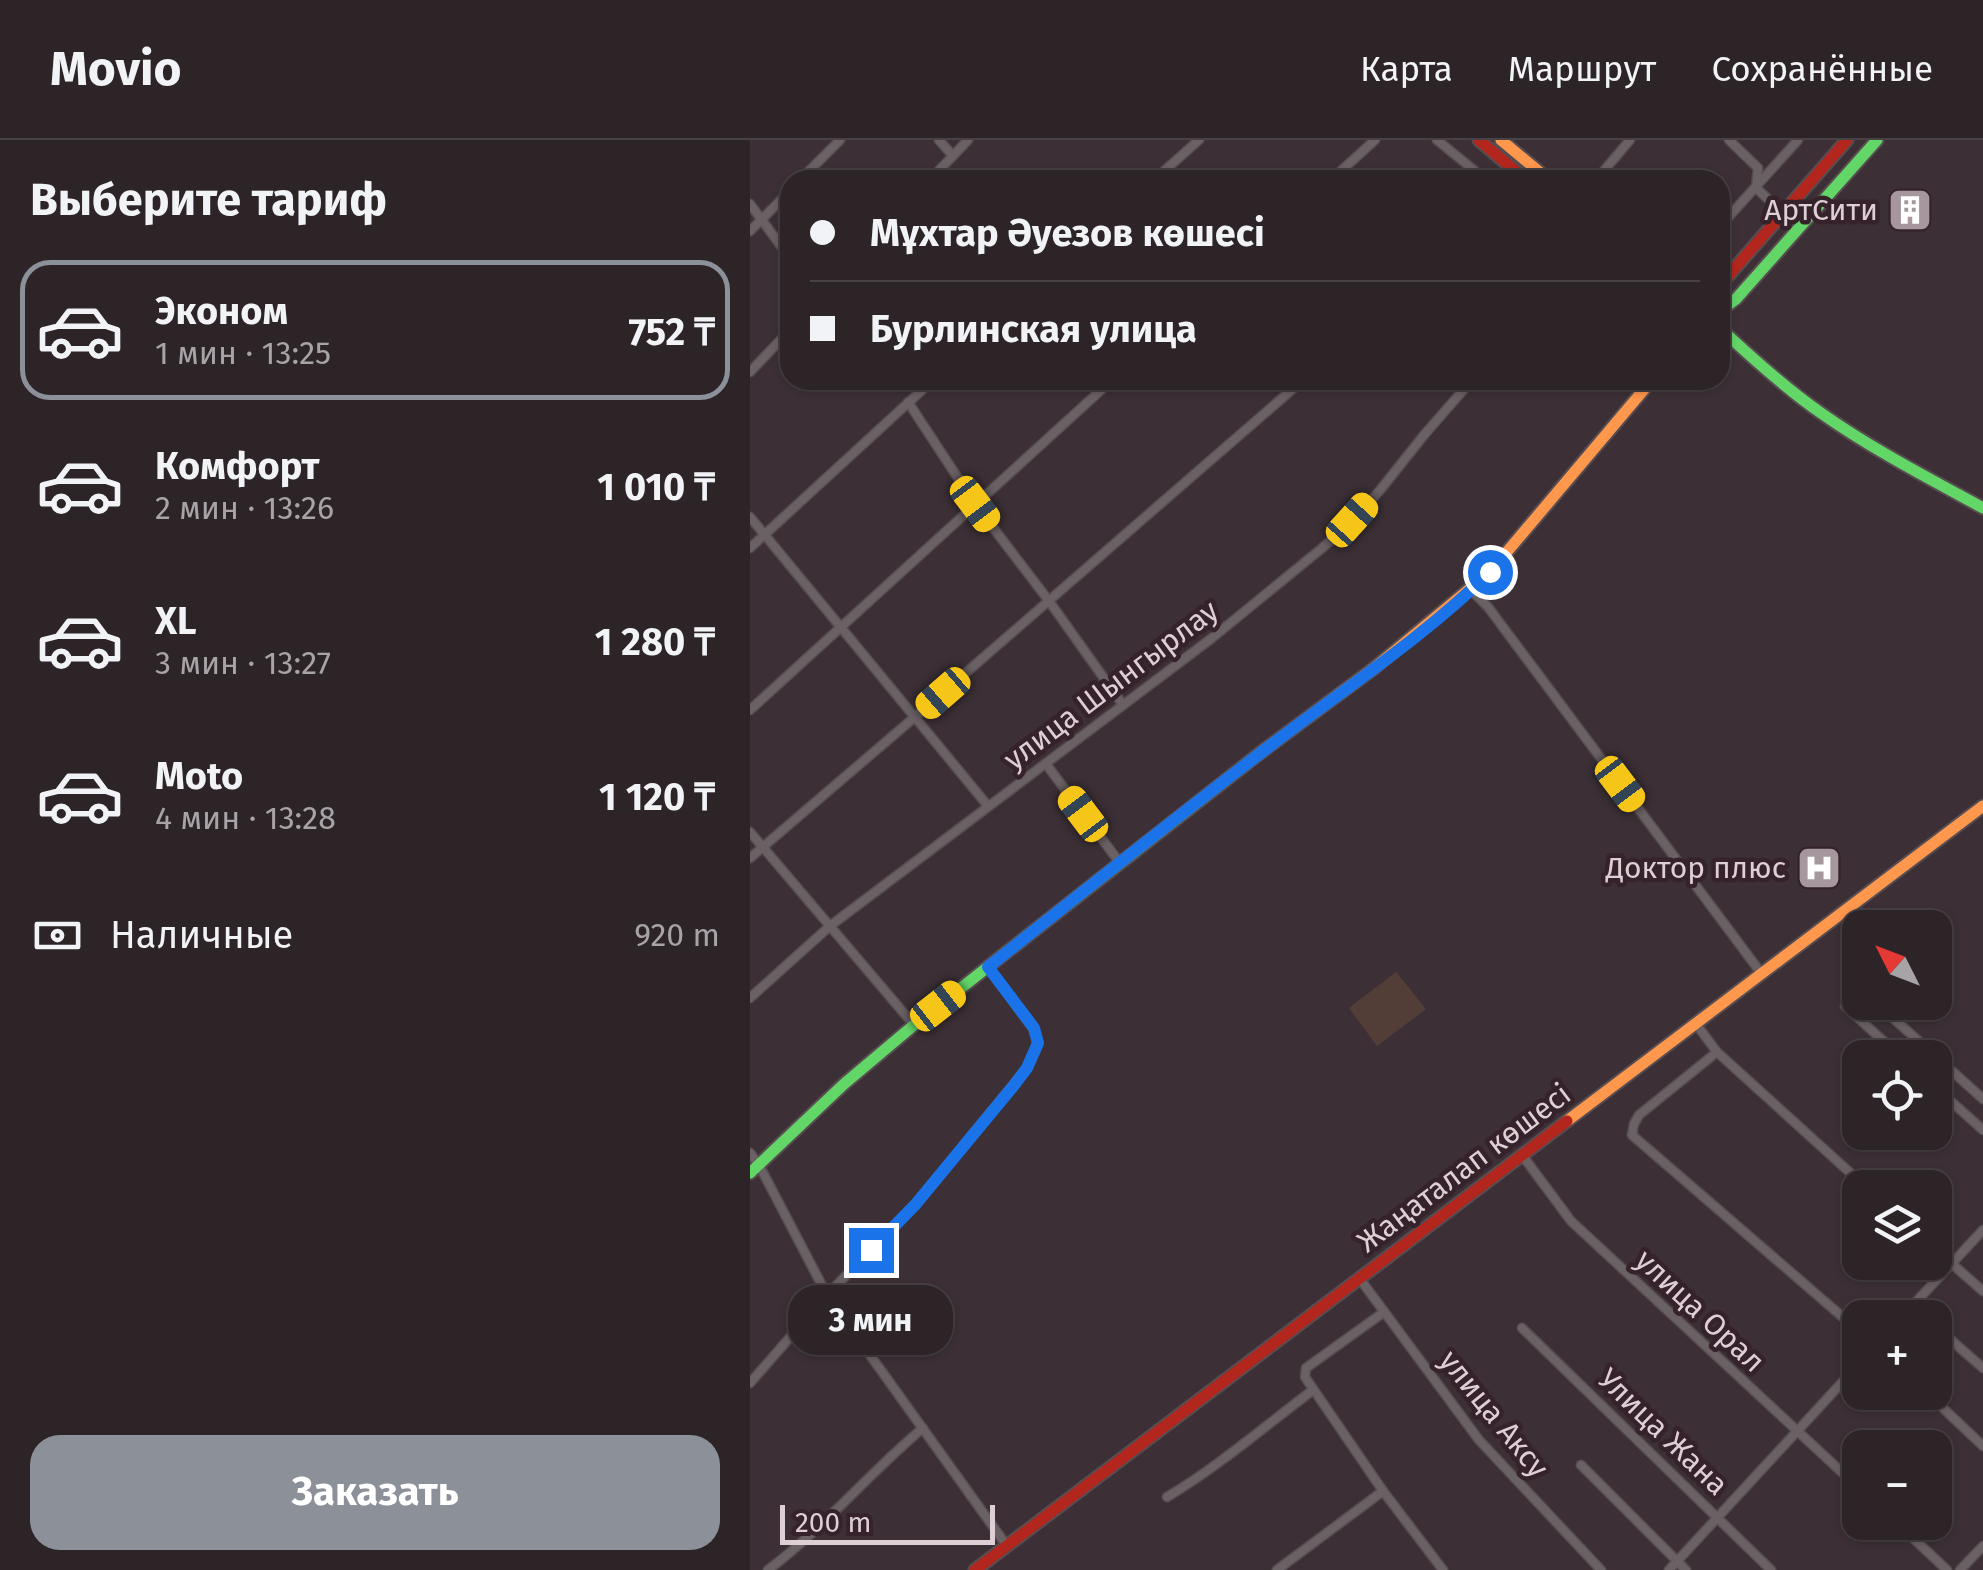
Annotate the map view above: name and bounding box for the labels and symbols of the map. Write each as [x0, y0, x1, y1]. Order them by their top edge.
building icon: АртСити [1887, 187, 1933, 233]
place label: АртСити [1764, 192, 1878, 228]
car [945, 471, 1005, 537]
car [1321, 488, 1383, 552]
route start [1468, 550, 1513, 595]
street label: улица Шынгырлау [997, 592, 1226, 777]
car [911, 662, 975, 724]
car [1590, 751, 1650, 817]
car [1053, 781, 1113, 847]
hospital icon: Доктор плюс [1796, 845, 1842, 891]
place label: Доктор плюс [1605, 850, 1786, 886]
north arrow [1842, 910, 1952, 1020]
car [905, 976, 971, 1036]
street label: Жаңаталап көшесі [1350, 1076, 1578, 1260]
route end [849, 1228, 894, 1273]
street label: улица Орал [1628, 1242, 1772, 1380]
callout: 3 мин [788, 1285, 954, 1355]
street label: улица Аксу [1432, 1343, 1556, 1485]
street label: Улица Жана [1591, 1361, 1735, 1503]
scale bar [780, 1500, 995, 1544]

